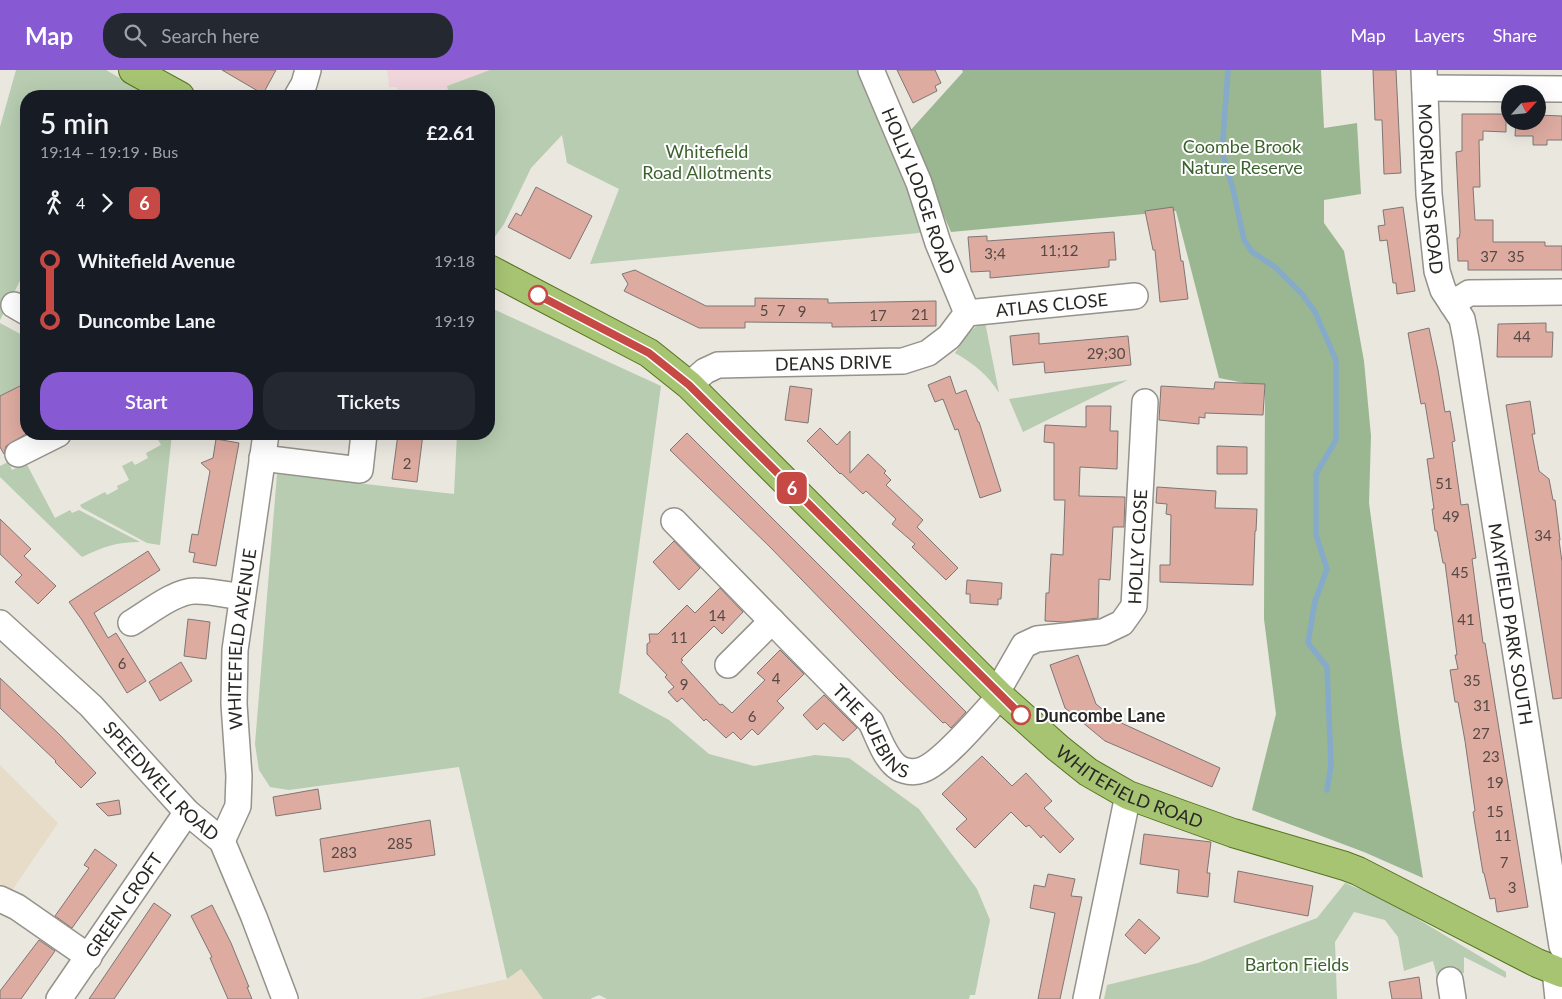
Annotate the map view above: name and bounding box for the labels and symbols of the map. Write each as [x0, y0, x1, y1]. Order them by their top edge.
north arrow [1501, 85, 1546, 130]
street label: MOORLANDS ROAD [1414, 103, 1448, 275]
street label: HOLLY LODGE ROAD [877, 104, 961, 277]
park label: Coombe Brook Nature Reserve [1181, 135, 1303, 178]
park label: Whitefield Road Allotments [642, 140, 772, 183]
house number: 11;12 [1040, 241, 1078, 259]
house number: 3;4 [984, 244, 1006, 262]
house number: 37 [1480, 247, 1498, 265]
house number: 35 [1507, 247, 1525, 265]
unlabelled marker [528, 285, 548, 305]
street label: ATLAS CLOSE [994, 288, 1109, 321]
house number: 5 [760, 301, 768, 319]
house number: 7 [777, 301, 786, 319]
house number: 9 [798, 302, 806, 320]
house number: 21 [911, 305, 929, 323]
house number: 17 [869, 306, 887, 324]
house number: 44 [1513, 327, 1531, 345]
house number: 29;30 [1087, 344, 1126, 362]
street label: DEANS DRIVE [775, 350, 892, 375]
house number: 2 [403, 454, 411, 472]
line badge: 6 [776, 472, 808, 504]
house number: 51 [1435, 474, 1453, 492]
street label: HOLLY CLOSE [1123, 489, 1151, 605]
house number: 49 [1442, 507, 1460, 525]
street label: MAYFIELD PARK SOUTH [1484, 522, 1538, 726]
house number: 34 [1534, 526, 1552, 544]
street label: WHITEFIELD AVENUE [223, 547, 260, 731]
house number: 45 [1451, 563, 1469, 581]
house number: 14 [708, 606, 726, 624]
house number: 41 [1457, 610, 1475, 628]
house number: 11 [670, 628, 688, 646]
house number: 6 [118, 654, 127, 672]
house number: 4 [772, 669, 781, 687]
house number: 35 [1463, 671, 1481, 689]
house number: 9 [680, 675, 688, 693]
street label: THE RUEBINS [828, 679, 912, 782]
house number: 31 [1473, 696, 1491, 714]
place label: Duncombe Lane [1035, 704, 1166, 726]
marker: Duncombe Lane [1011, 705, 1031, 725]
house number: 6 [748, 707, 757, 725]
street label: SPEEDWELL ROAD [99, 716, 224, 845]
house number: 27 [1472, 724, 1490, 742]
street label: WHITEFIELD ROAD [1052, 740, 1206, 832]
house number: 23 [1482, 747, 1500, 765]
house number: 19 [1486, 773, 1504, 791]
house number: 15 [1486, 802, 1504, 820]
house number: 11 [1494, 826, 1512, 844]
house number: 285 [387, 834, 413, 852]
house number: 283 [331, 843, 357, 861]
street label: GREEN CROFT [80, 848, 167, 961]
house number: 7 [1500, 853, 1509, 871]
house number: 3 [1508, 878, 1516, 896]
park label: Barton Fields [1245, 953, 1349, 975]

